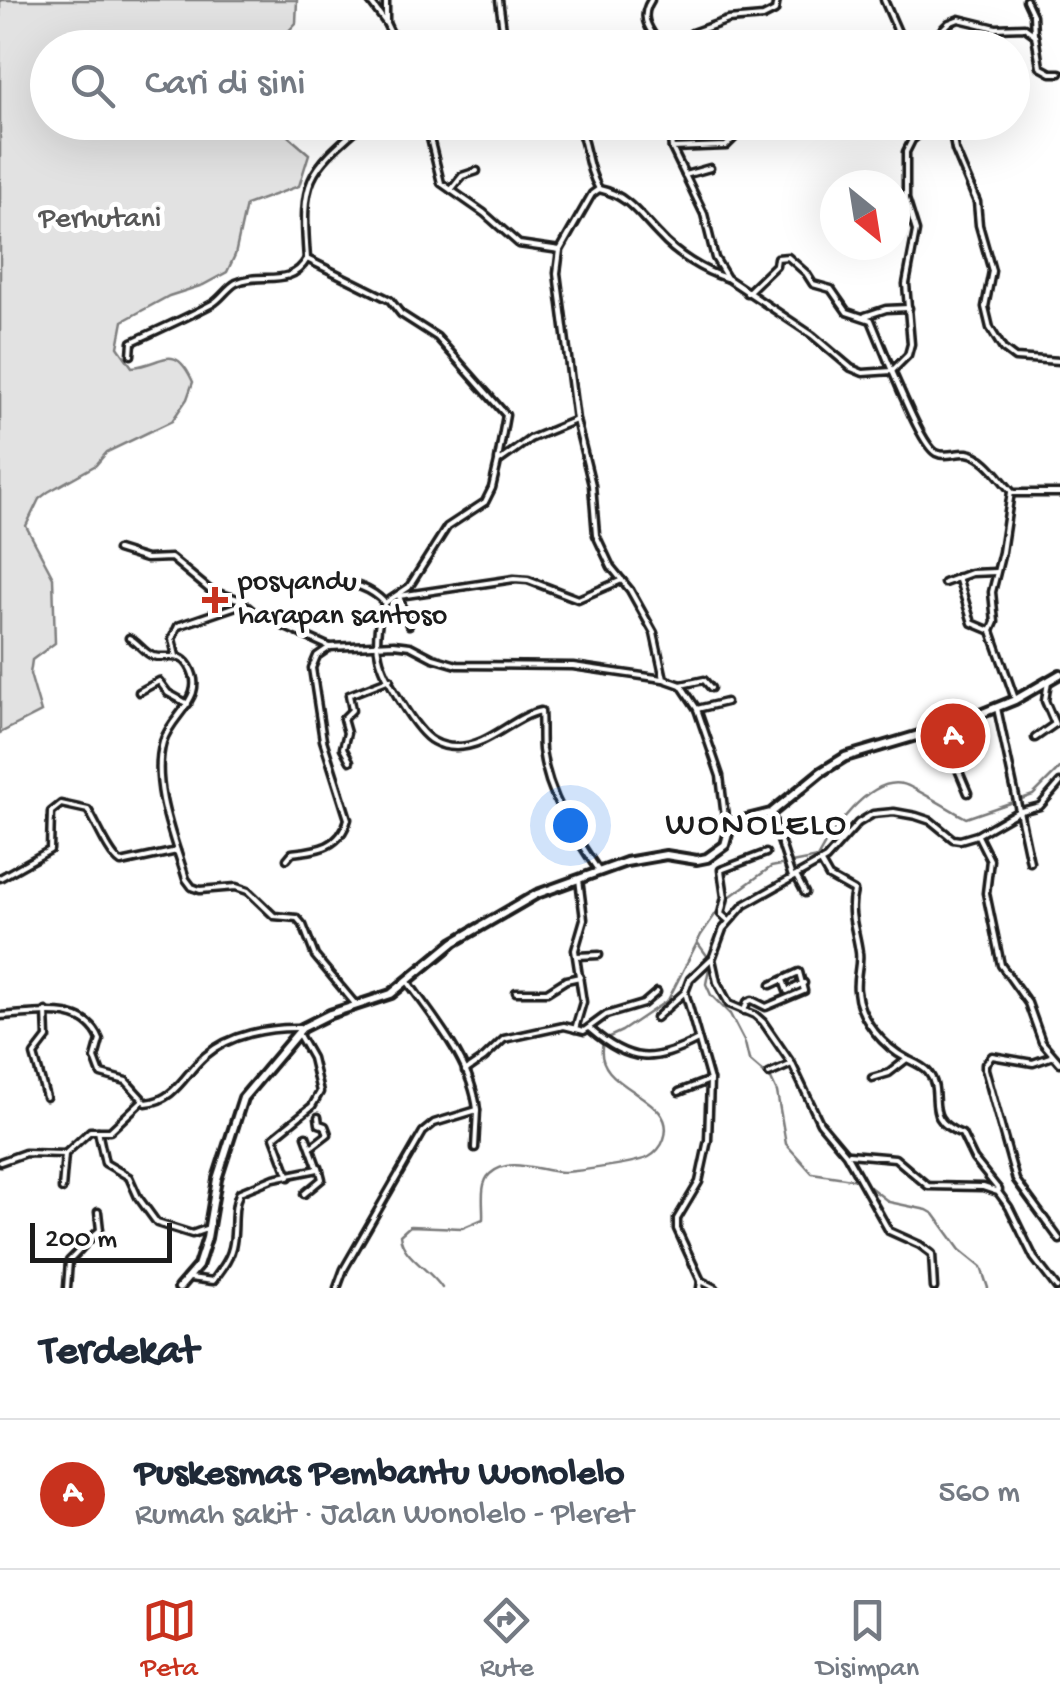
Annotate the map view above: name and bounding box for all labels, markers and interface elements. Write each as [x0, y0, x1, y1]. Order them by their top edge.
search box [30, 30, 1030, 140]
icon: search [65, 58, 120, 113]
text: Cari di sini [145, 63, 305, 107]
north arrow [820, 170, 910, 260]
park label: Perhutani [38, 203, 161, 238]
place label: posyandu harapan santoso [237, 566, 447, 635]
marker: posyandu harapan santoso [202, 587, 228, 613]
pin: A [920, 698, 986, 774]
your location [545, 800, 596, 851]
district label: WONOLELO [665, 806, 849, 847]
scale bar [30, 1218, 172, 1262]
text: 200 m [45, 1224, 117, 1257]
text: Terdekat [40, 1329, 198, 1378]
text: Puskesmas Pembantu Wonolelo [135, 1453, 624, 1497]
text: A [63, 1475, 82, 1513]
text: 560 m [938, 1475, 1020, 1513]
text: Rumah sakit · Jalan Wonolelo - Pleret [135, 1497, 634, 1535]
tab: Peta [141, 1593, 198, 1686]
tab: Rute [479, 1593, 534, 1686]
tab: Disimpan [816, 1593, 919, 1686]

